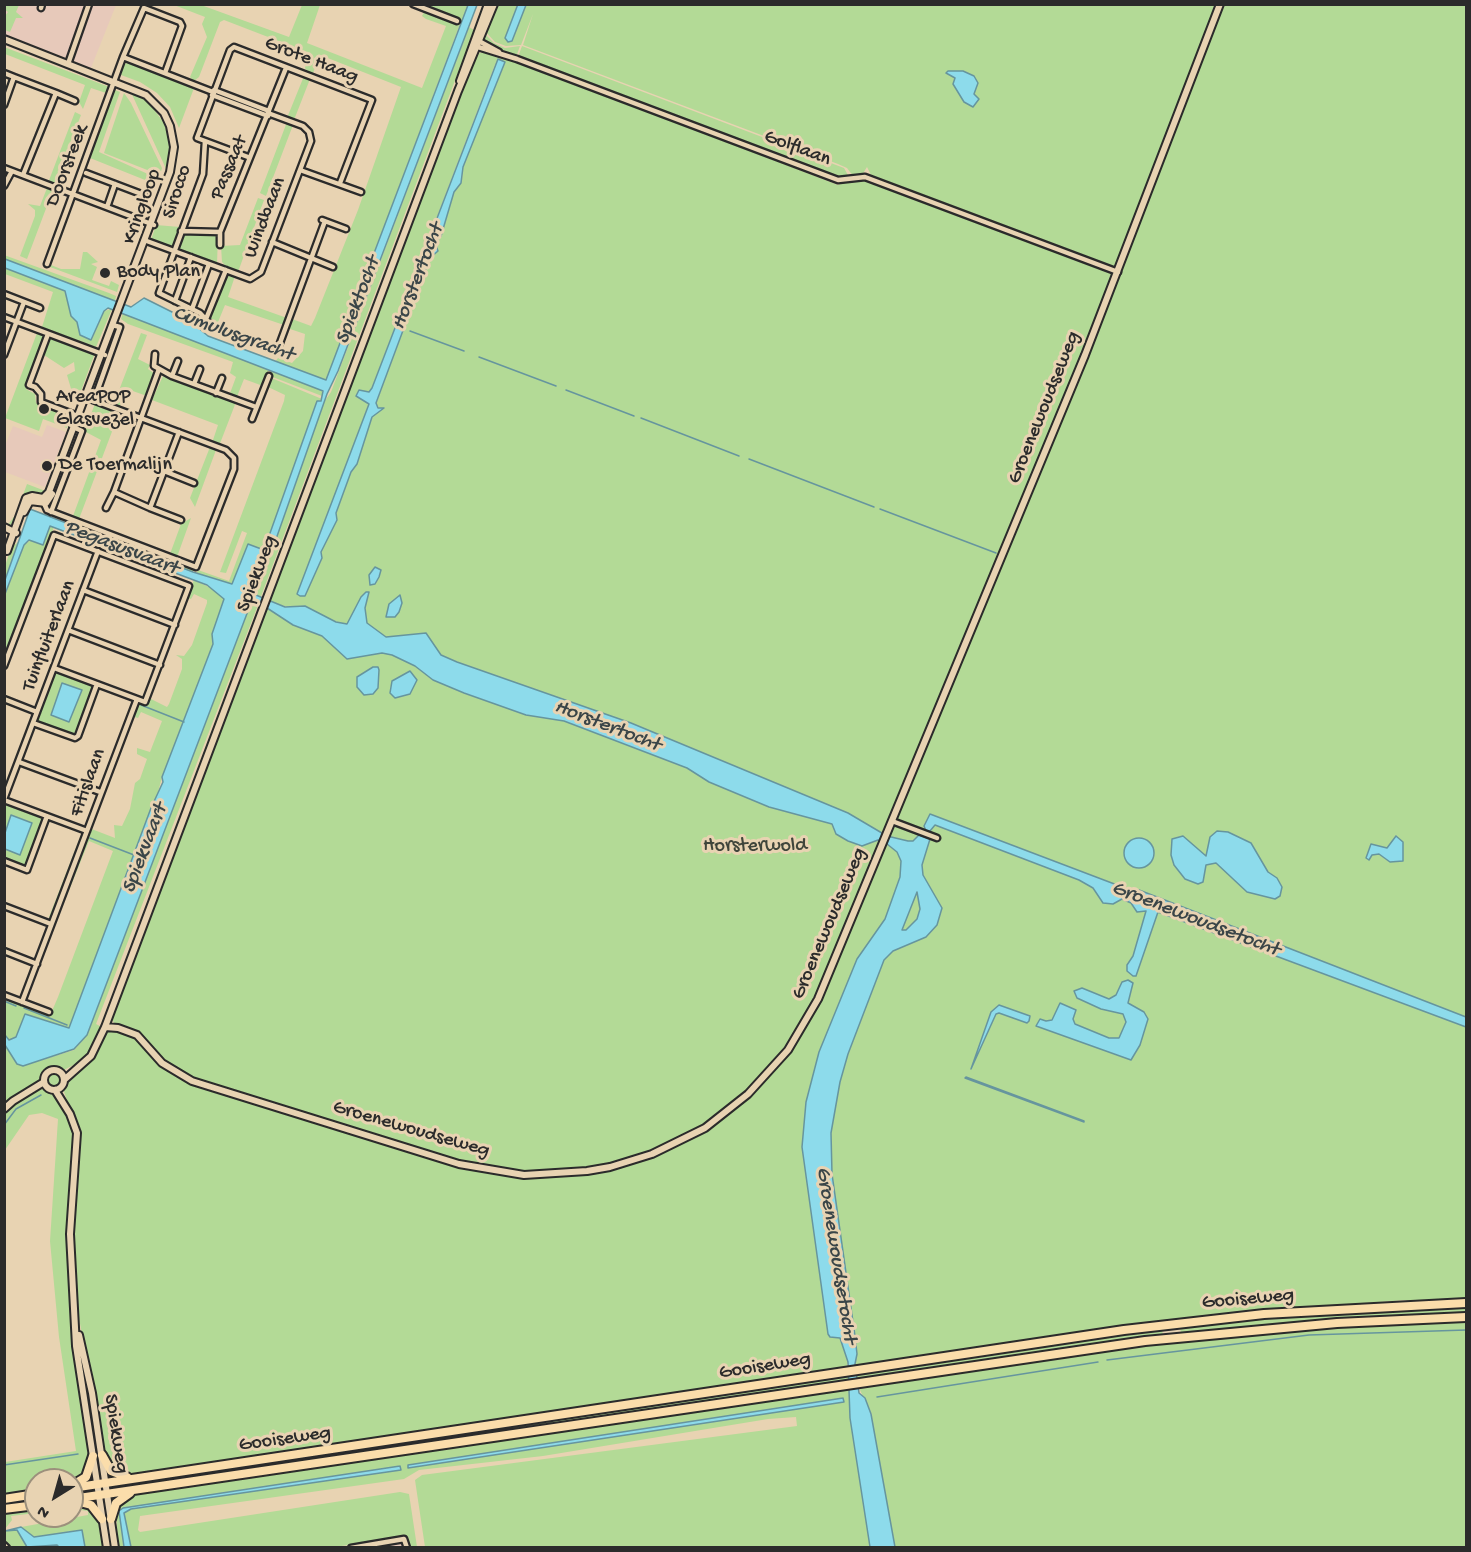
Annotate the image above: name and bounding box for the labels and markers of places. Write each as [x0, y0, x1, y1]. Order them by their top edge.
place label: Body Plan [117, 261, 200, 285]
marker: Body Plan [98, 266, 112, 280]
place label: AreaPOP Glasvezel [56, 386, 134, 433]
marker: AreaPOP Glasvezel [37, 402, 51, 416]
place label: De Toermalijn [59, 454, 172, 478]
marker: De Toermalijn [40, 459, 54, 473]

